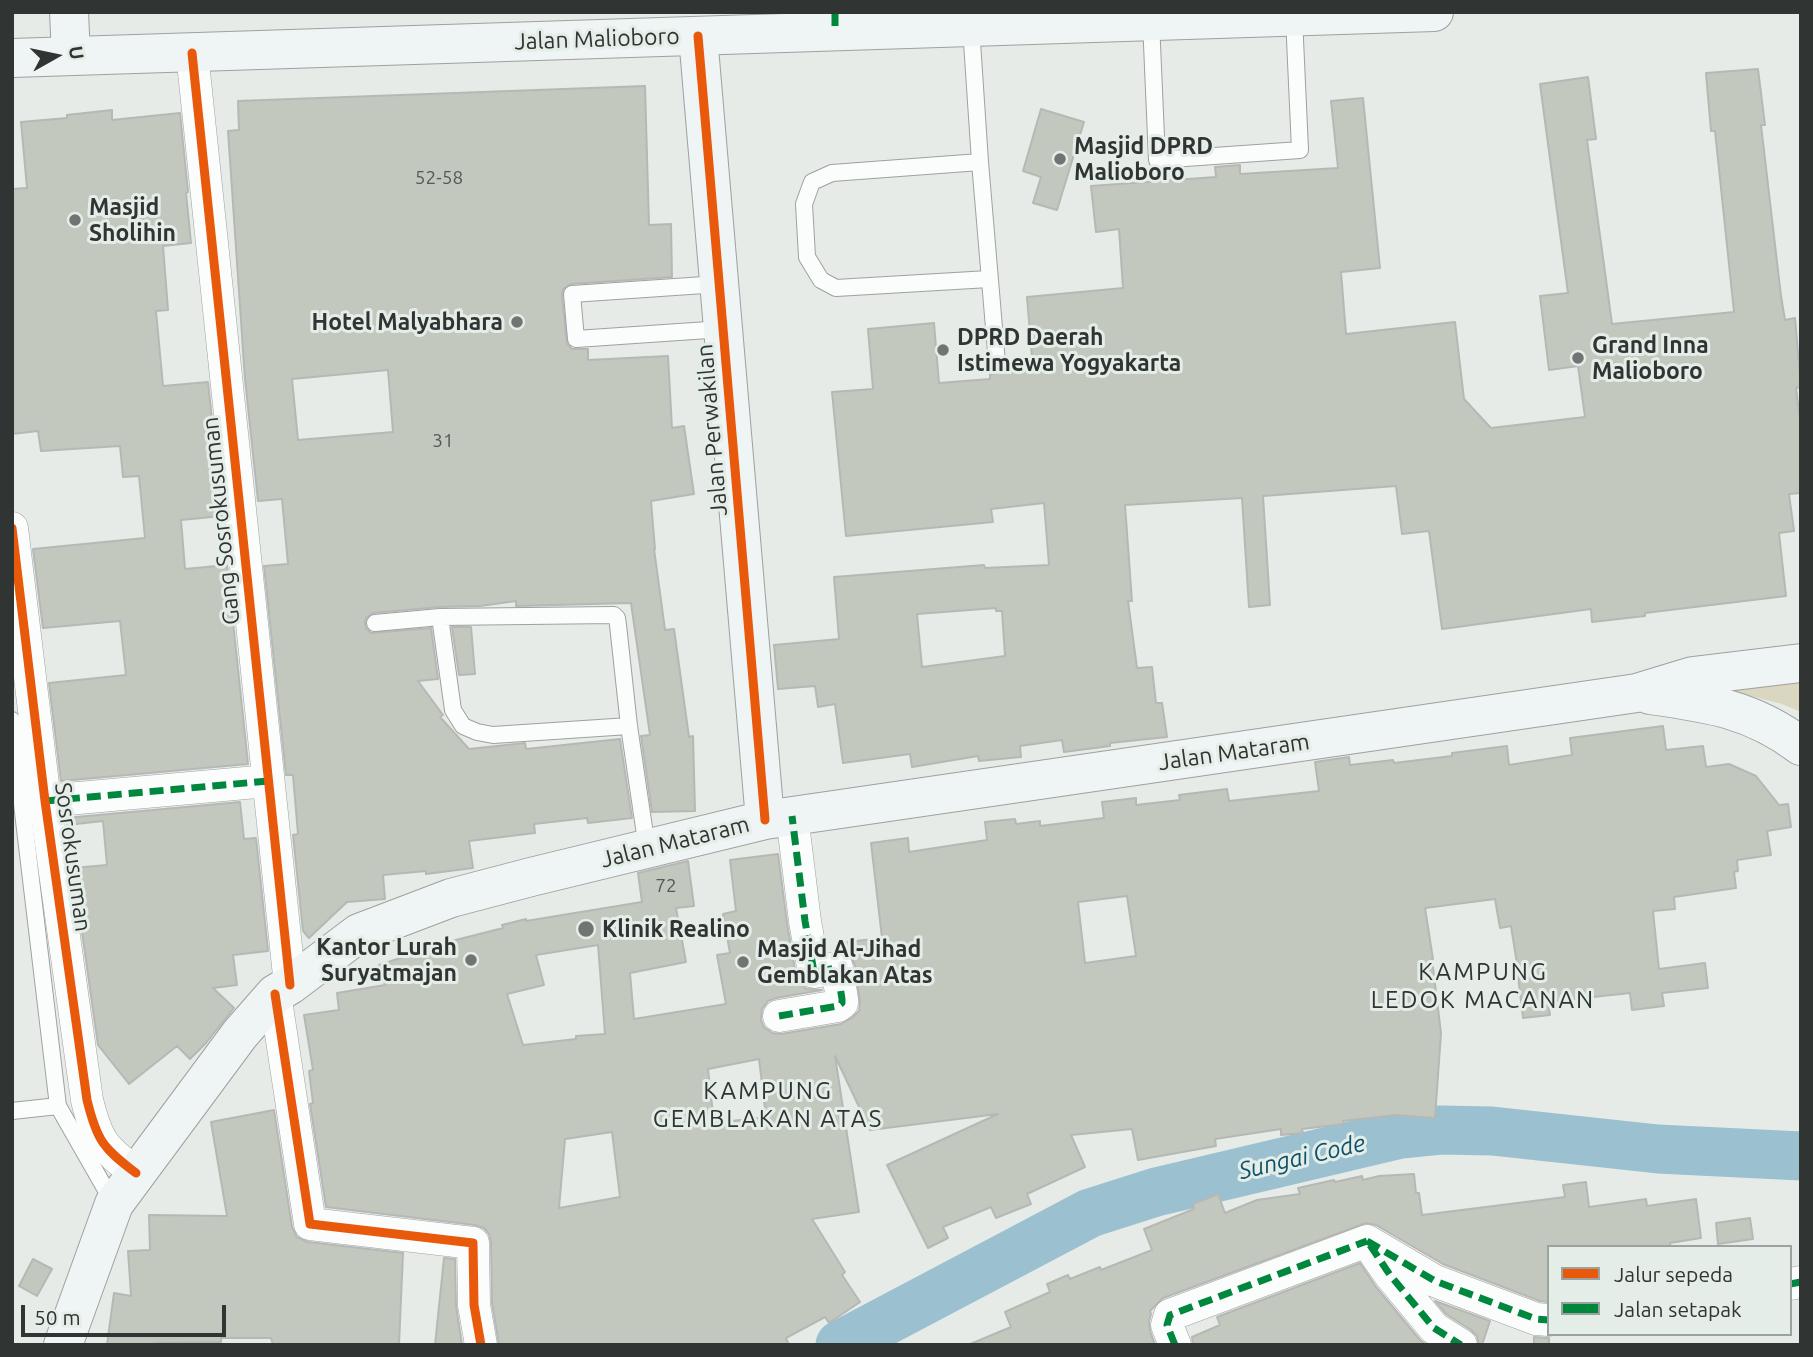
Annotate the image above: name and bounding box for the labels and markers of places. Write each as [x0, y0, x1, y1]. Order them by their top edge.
place label: Masjid DPRD Malioboro [1074, 132, 1213, 186]
marker: Masjid DPRD Malioboro [1052, 151, 1068, 167]
place label: Masjid Sholihin [89, 193, 176, 247]
marker: Masjid Sholihin [67, 212, 83, 228]
place label: Hotel Malyabhara [312, 308, 503, 336]
marker: Hotel Malyabhara [509, 314, 525, 330]
place label: DPRD Daerah Istimewa Yogyakarta [957, 323, 1181, 377]
place label: Grand Inna Malioboro [1592, 331, 1709, 385]
marker: DPRD Daerah Istimewa Yogyakarta [935, 342, 951, 358]
marker: Grand Inna Malioboro [1570, 350, 1586, 366]
place label: Klinik Realino [602, 915, 750, 943]
marker: Klinik Realino [576, 919, 596, 939]
place label: Kantor Lurah Suryatmajan [316, 933, 457, 987]
place label: Masjid Al-Jihad Gemblakan Atas [757, 935, 933, 989]
marker: Kantor Lurah Suryatmajan [463, 952, 479, 968]
marker: Masjid Al-Jihad Gemblakan Atas [735, 954, 751, 970]

